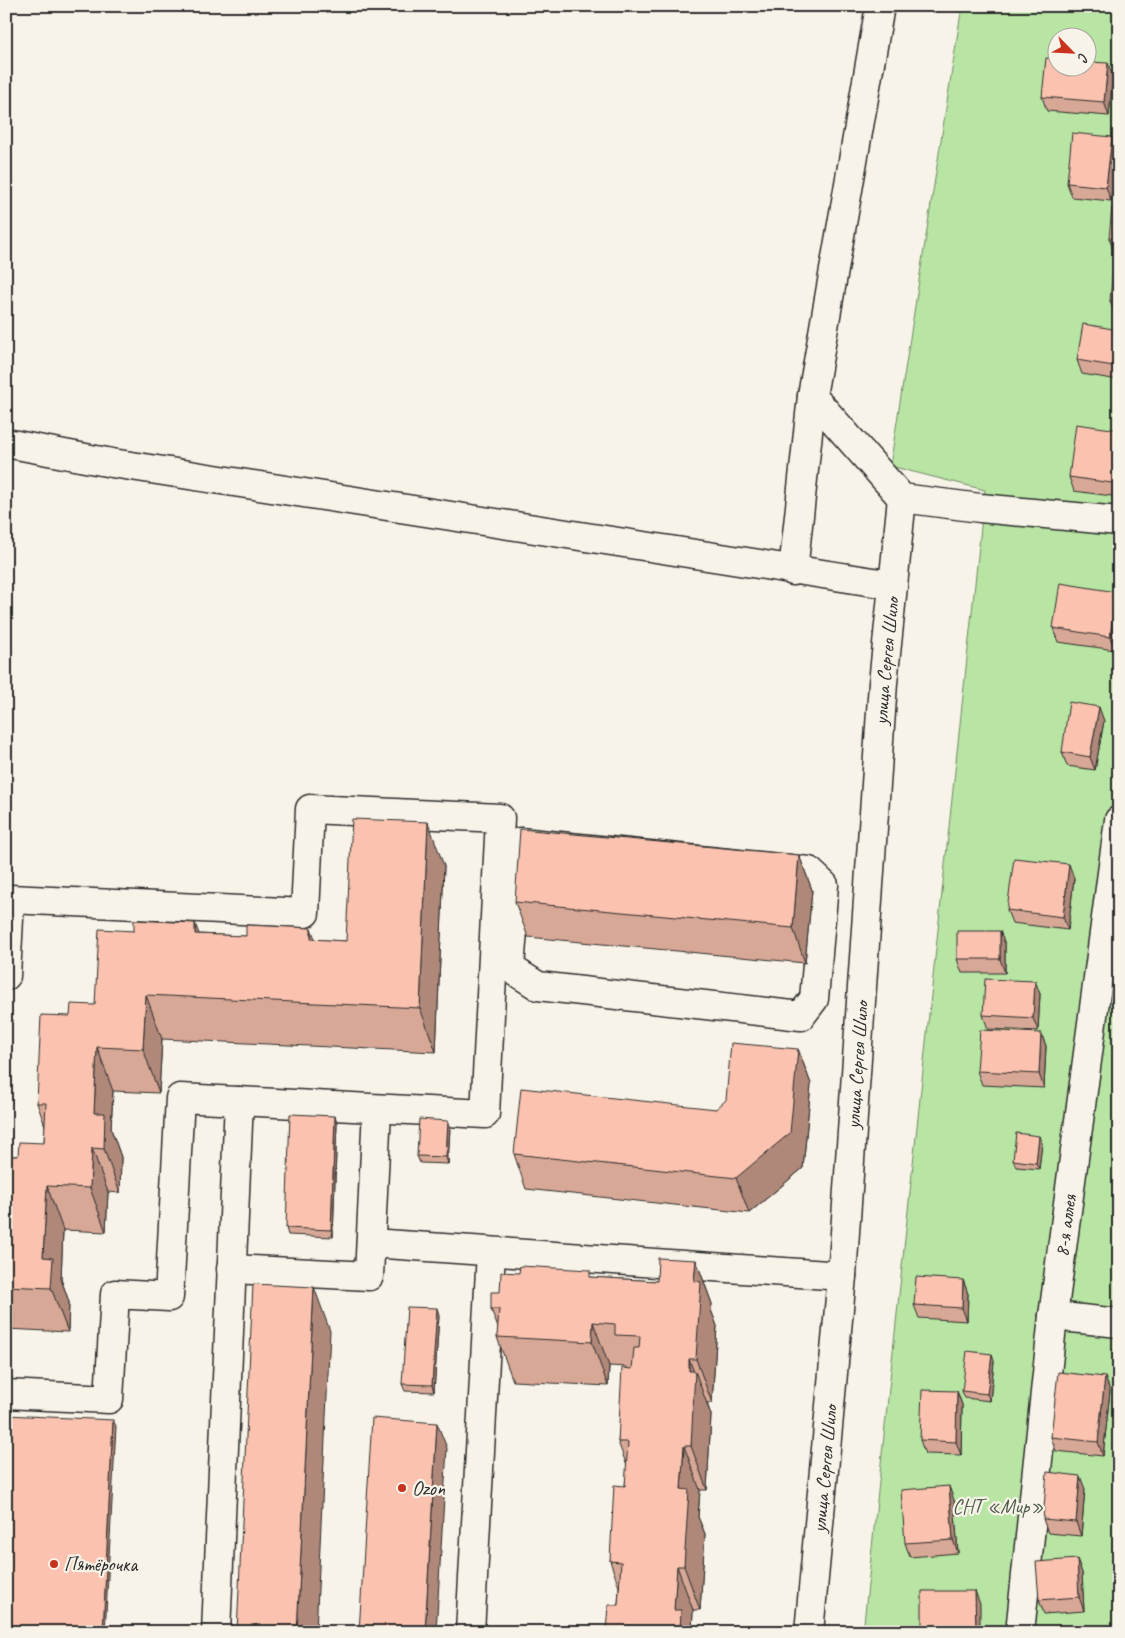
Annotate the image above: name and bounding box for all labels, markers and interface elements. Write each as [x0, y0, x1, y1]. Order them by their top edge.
north arrow [1048, 28, 1098, 78]
text: С [1073, 50, 1093, 66]
street label: улица Сергея Шило [868, 594, 905, 727]
street label: улица Сергея Шило [840, 999, 874, 1131]
street label: 8-я аллея [1049, 1192, 1082, 1258]
street label: улица Сергея Шило [806, 1402, 843, 1535]
place label: Ozon [412, 1476, 446, 1501]
marker: Ozon [396, 1482, 408, 1494]
park label: СНТ «Мир» [952, 1494, 1044, 1519]
place label: Пятёрочка [64, 1552, 139, 1577]
marker: Пятёрочка [48, 1558, 60, 1570]

